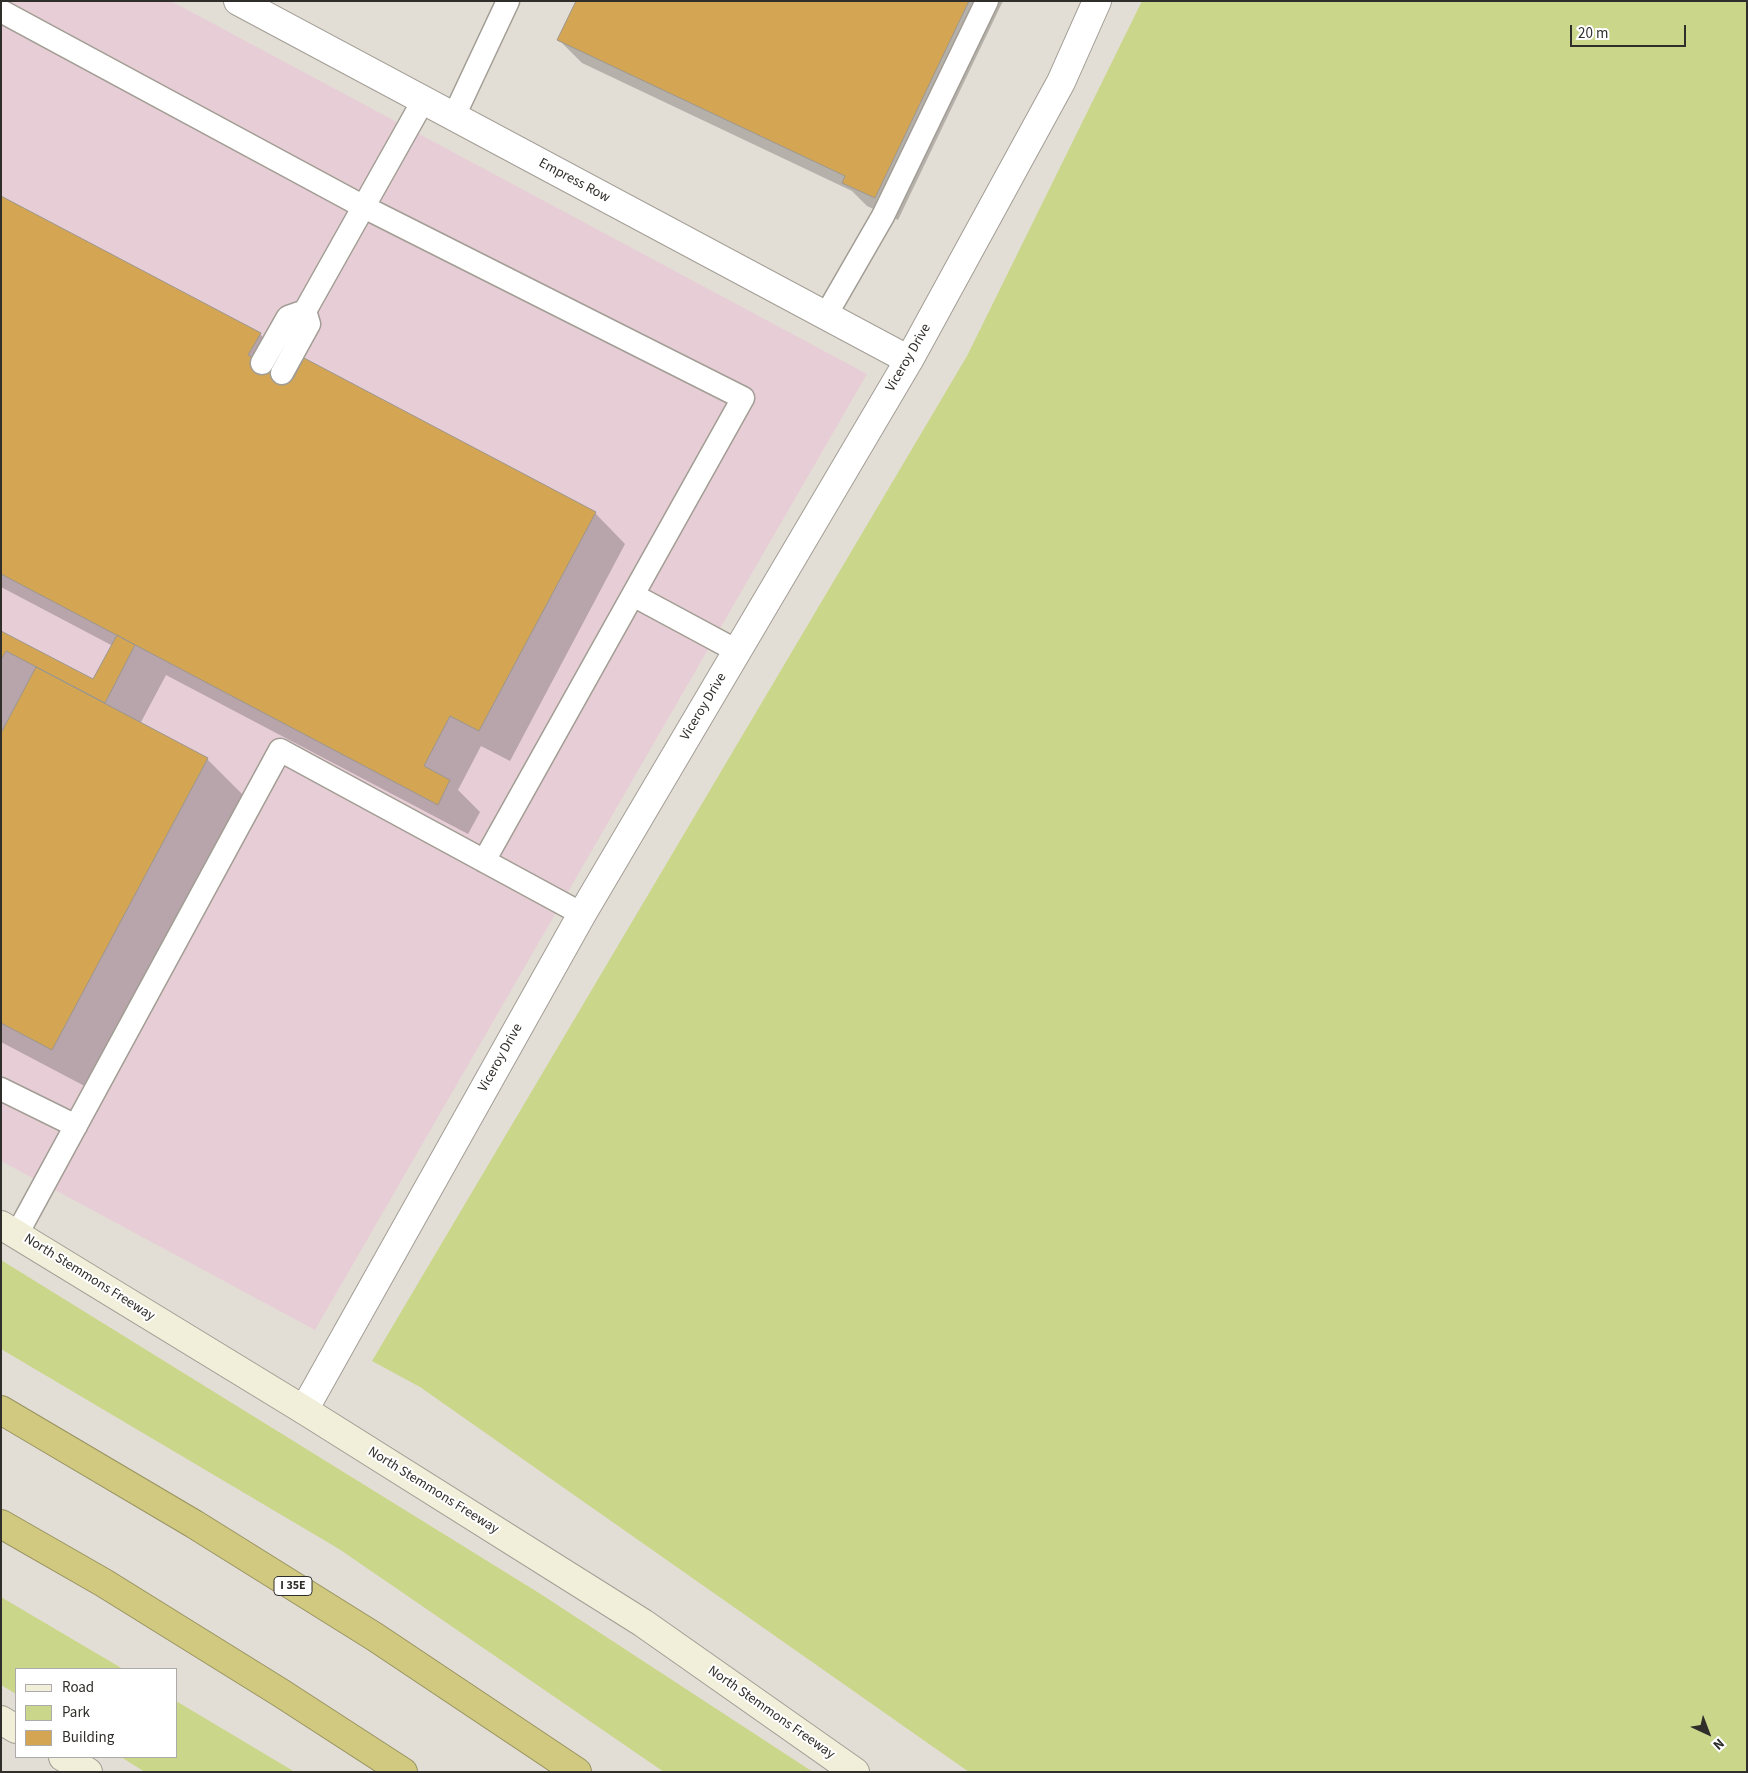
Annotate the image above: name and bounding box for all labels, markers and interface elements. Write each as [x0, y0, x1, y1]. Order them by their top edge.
scale bar [1573, 15, 1689, 47]
text: 20 m [1578, 23, 1608, 44]
street label: Empress Row [535, 155, 613, 207]
street label: Viceroy Drive [883, 321, 935, 395]
street label: Viceroy Drive [677, 670, 731, 744]
street label: Viceroy Drive [475, 1021, 527, 1095]
street label: North Stemmons Freeway [20, 1231, 158, 1325]
street label: North Stemmons Freeway [364, 1444, 502, 1538]
road number: I 35E [274, 1576, 312, 1595]
street label: North Stemmons Freeway [704, 1663, 838, 1763]
legend [15, 1668, 178, 1758]
text: Road [62, 1677, 94, 1698]
text: Park [62, 1702, 90, 1723]
north arrow [1683, 1708, 1733, 1758]
text: Building [62, 1727, 114, 1748]
text: N [1708, 1733, 1728, 1754]

